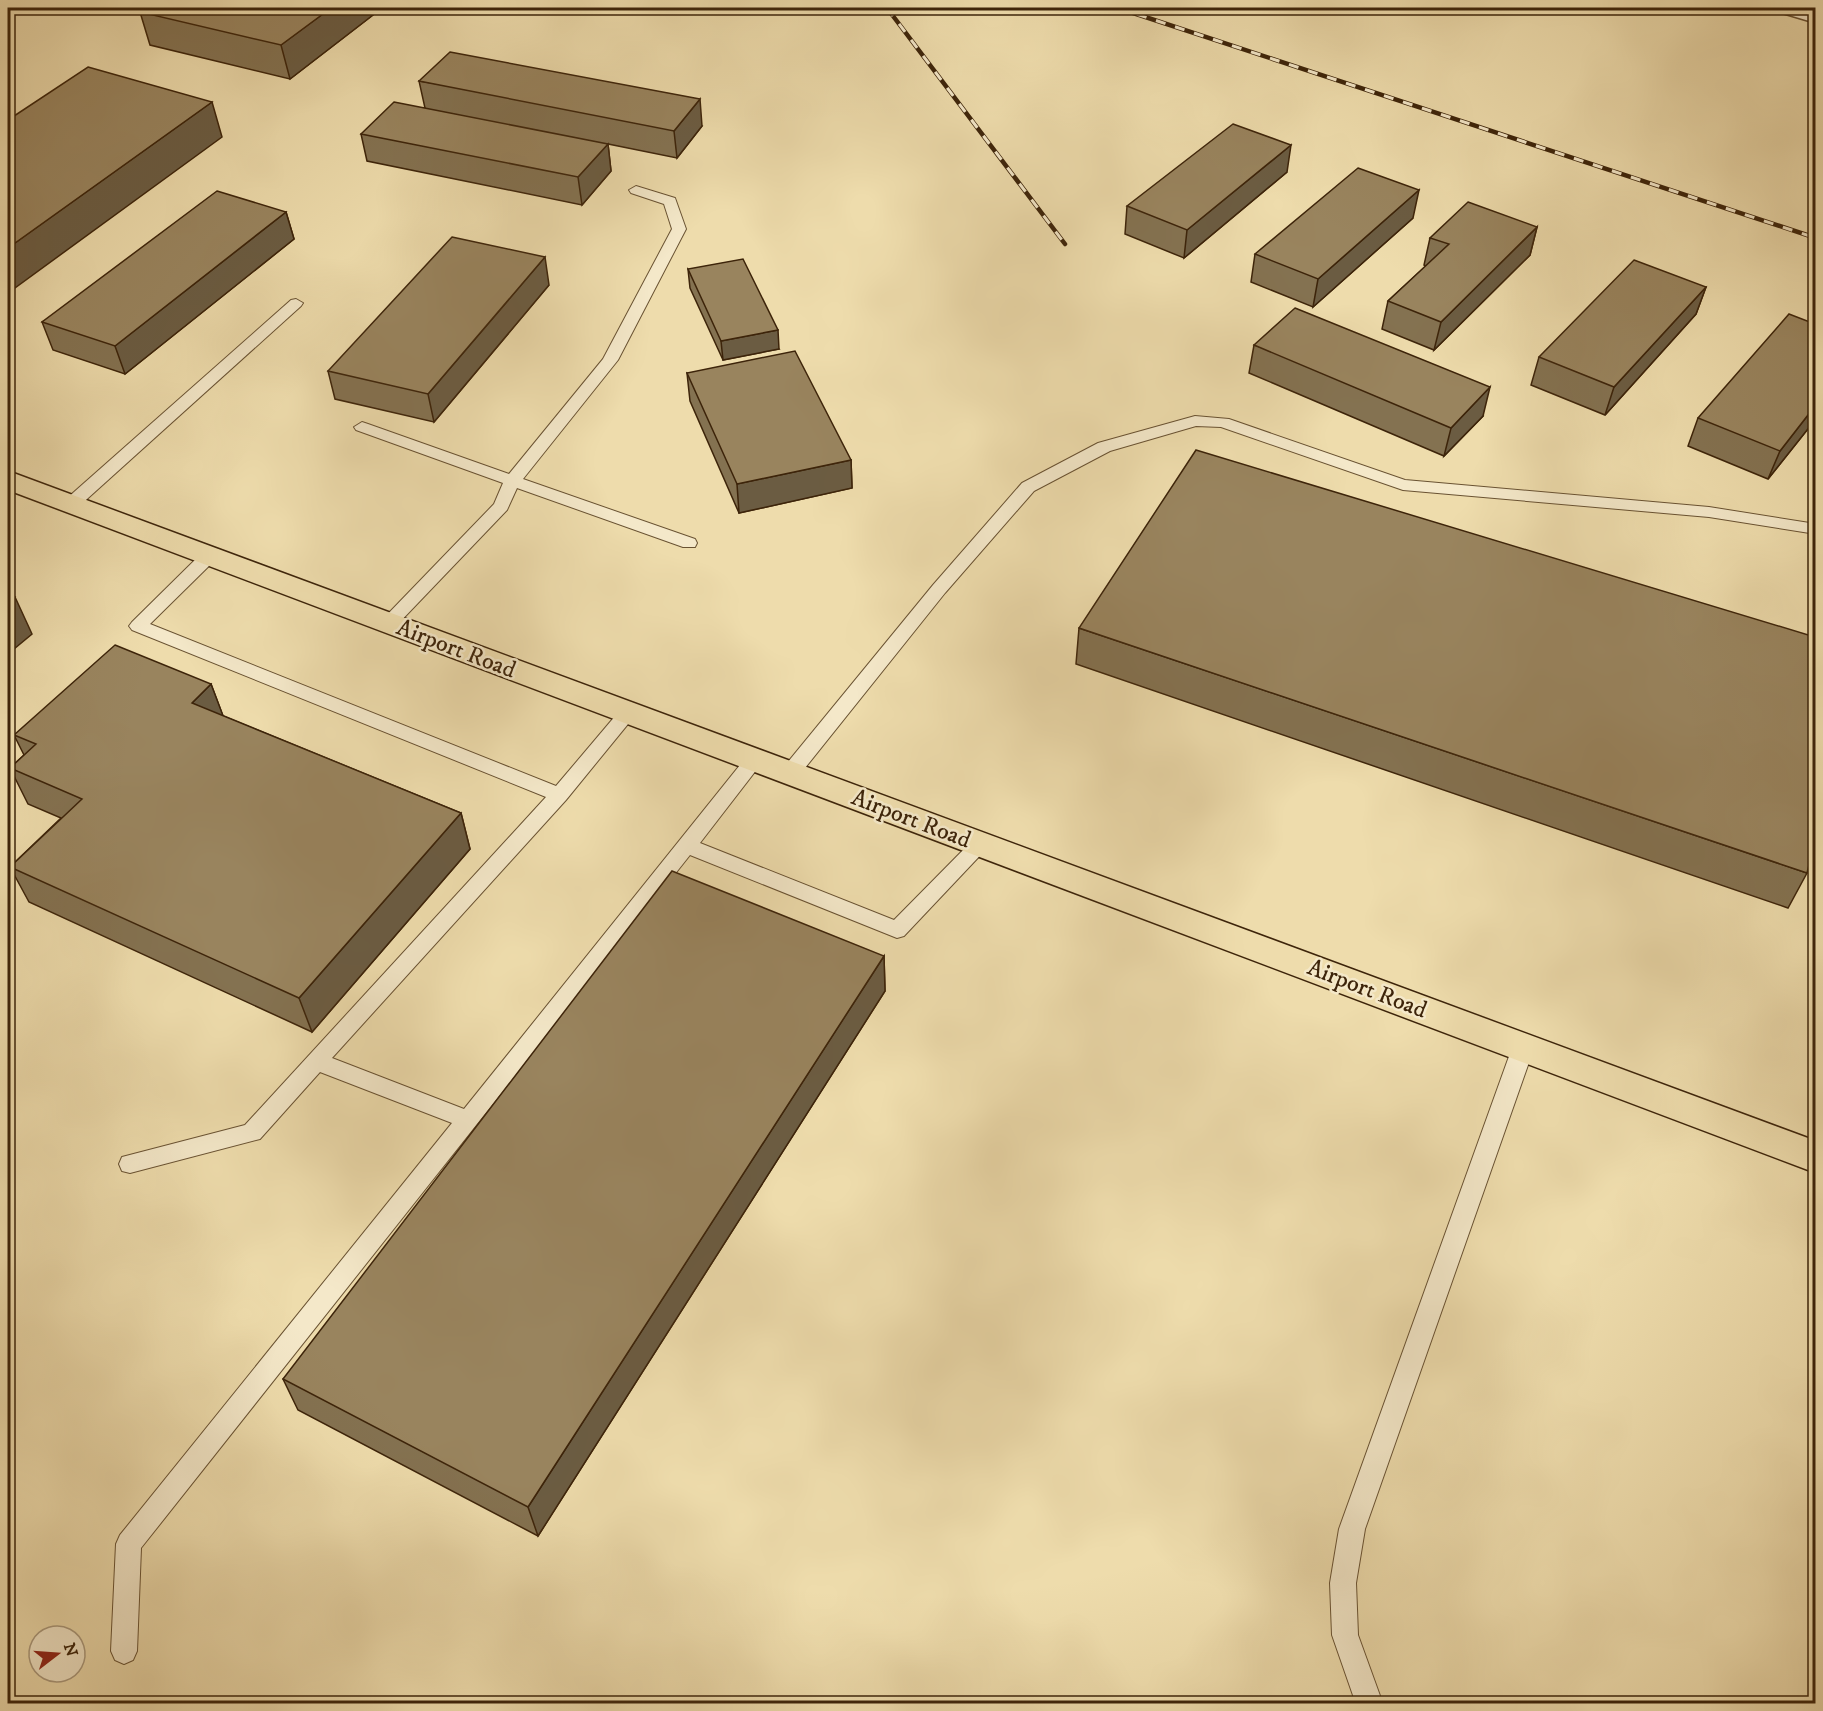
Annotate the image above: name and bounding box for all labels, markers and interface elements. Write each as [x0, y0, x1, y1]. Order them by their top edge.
street label: Airport Road [392, 613, 520, 685]
street label: Airport Road [847, 783, 975, 855]
street label: Airport Road [1303, 953, 1431, 1025]
north arrow [27, 1624, 87, 1684]
text: N [59, 1641, 82, 1659]

